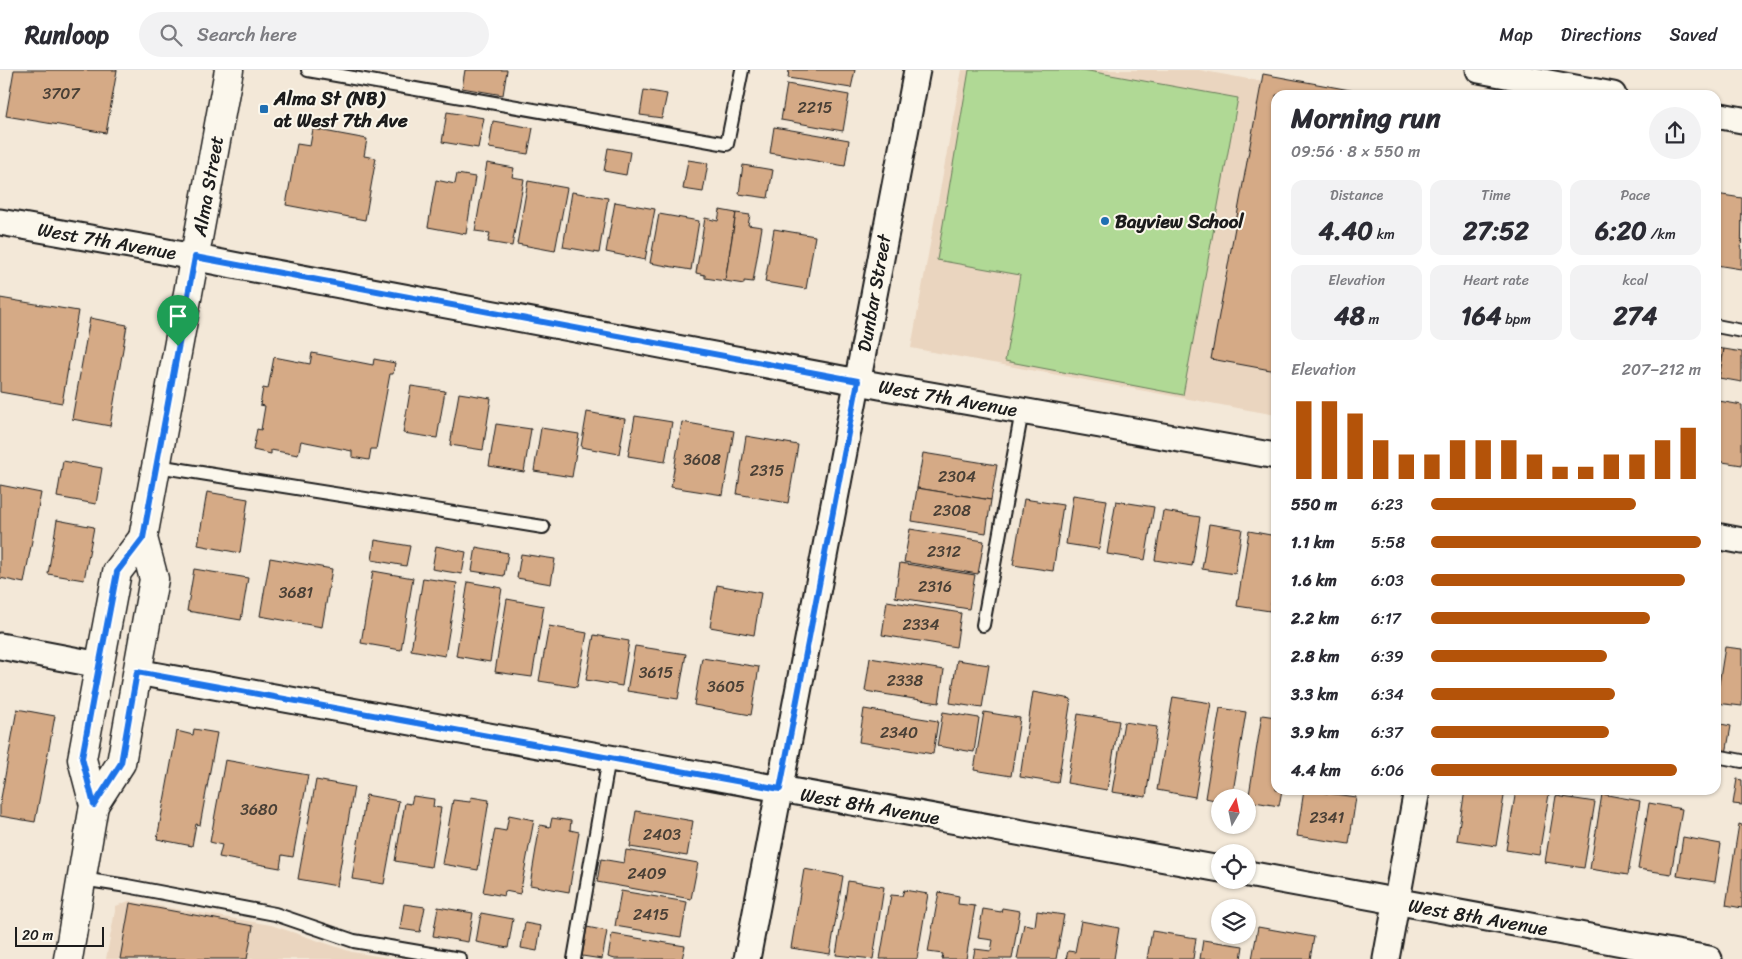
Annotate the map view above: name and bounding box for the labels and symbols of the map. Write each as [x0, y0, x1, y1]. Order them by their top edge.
house number: 3707 [42, 79, 80, 108]
place label: Alma St (NB) at West 7th Ave [273, 82, 408, 137]
house number: 2215 [797, 93, 833, 122]
marker: Alma St (NB) at West 7th Ave [258, 103, 270, 115]
street label: Alma Street [183, 133, 233, 240]
place label: Bayview School [1115, 205, 1244, 238]
street label: West 7th Avenue [35, 213, 179, 269]
marker: Bayview School [1099, 215, 1111, 227]
street label: Dunbar Street [847, 230, 901, 354]
pin [157, 295, 199, 346]
street label: West 7th Avenue [876, 370, 1020, 426]
house number: 3608 [683, 445, 721, 474]
house number: 2315 [750, 456, 785, 485]
house number: 2304 [938, 462, 976, 491]
house number: 2308 [933, 496, 971, 525]
house number: 2312 [927, 537, 961, 566]
house number: 2316 [918, 572, 952, 601]
house number: 3681 [279, 578, 313, 607]
house number: 2334 [903, 610, 939, 639]
house number: 3615 [639, 658, 673, 687]
house number: 2338 [887, 666, 924, 695]
house number: 3605 [707, 672, 745, 701]
house number: 2340 [880, 718, 918, 747]
street label: West 8th Avenue [798, 777, 942, 835]
north arrow [1211, 789, 1256, 834]
house number: 3680 [240, 795, 278, 824]
house number: 2341 [1310, 803, 1345, 832]
house number: 2403 [643, 820, 681, 849]
house number: 2409 [627, 859, 667, 888]
street label: West 8th Avenue [1406, 888, 1550, 946]
house number: 2415 [633, 900, 669, 929]
scale bar [15, 924, 104, 947]

